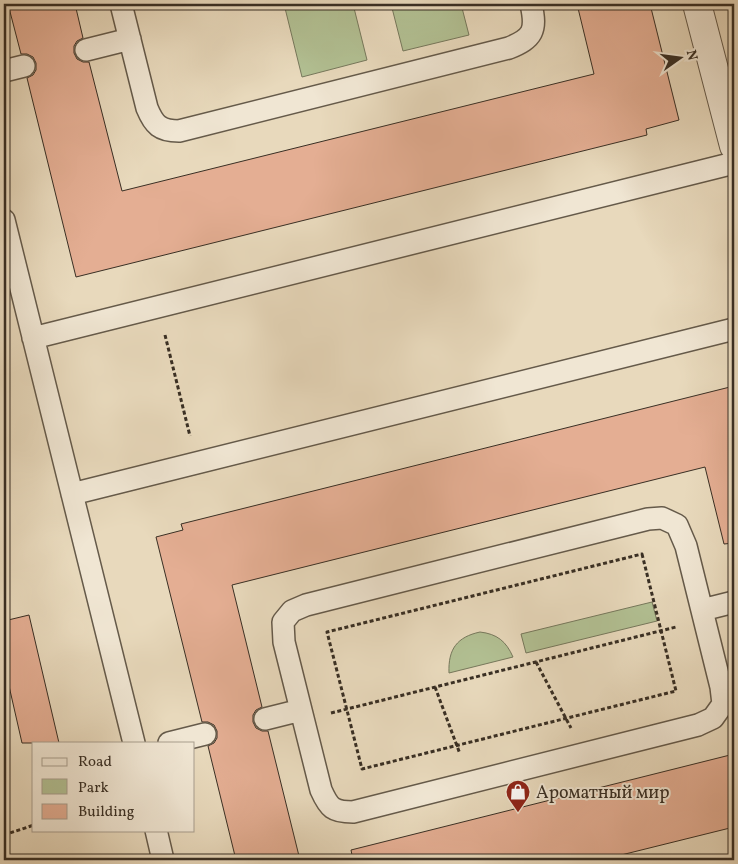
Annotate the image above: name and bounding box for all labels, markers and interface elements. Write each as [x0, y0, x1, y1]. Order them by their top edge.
north arrow [656, 32, 706, 82]
text: N [681, 48, 702, 62]
legend [32, 742, 195, 832]
text: Road [78, 752, 112, 773]
text: Park [78, 778, 109, 799]
shop icon: Ароматный мир [505, 779, 531, 813]
place label: Ароматный мир [536, 781, 670, 806]
text: Building [78, 802, 135, 823]

